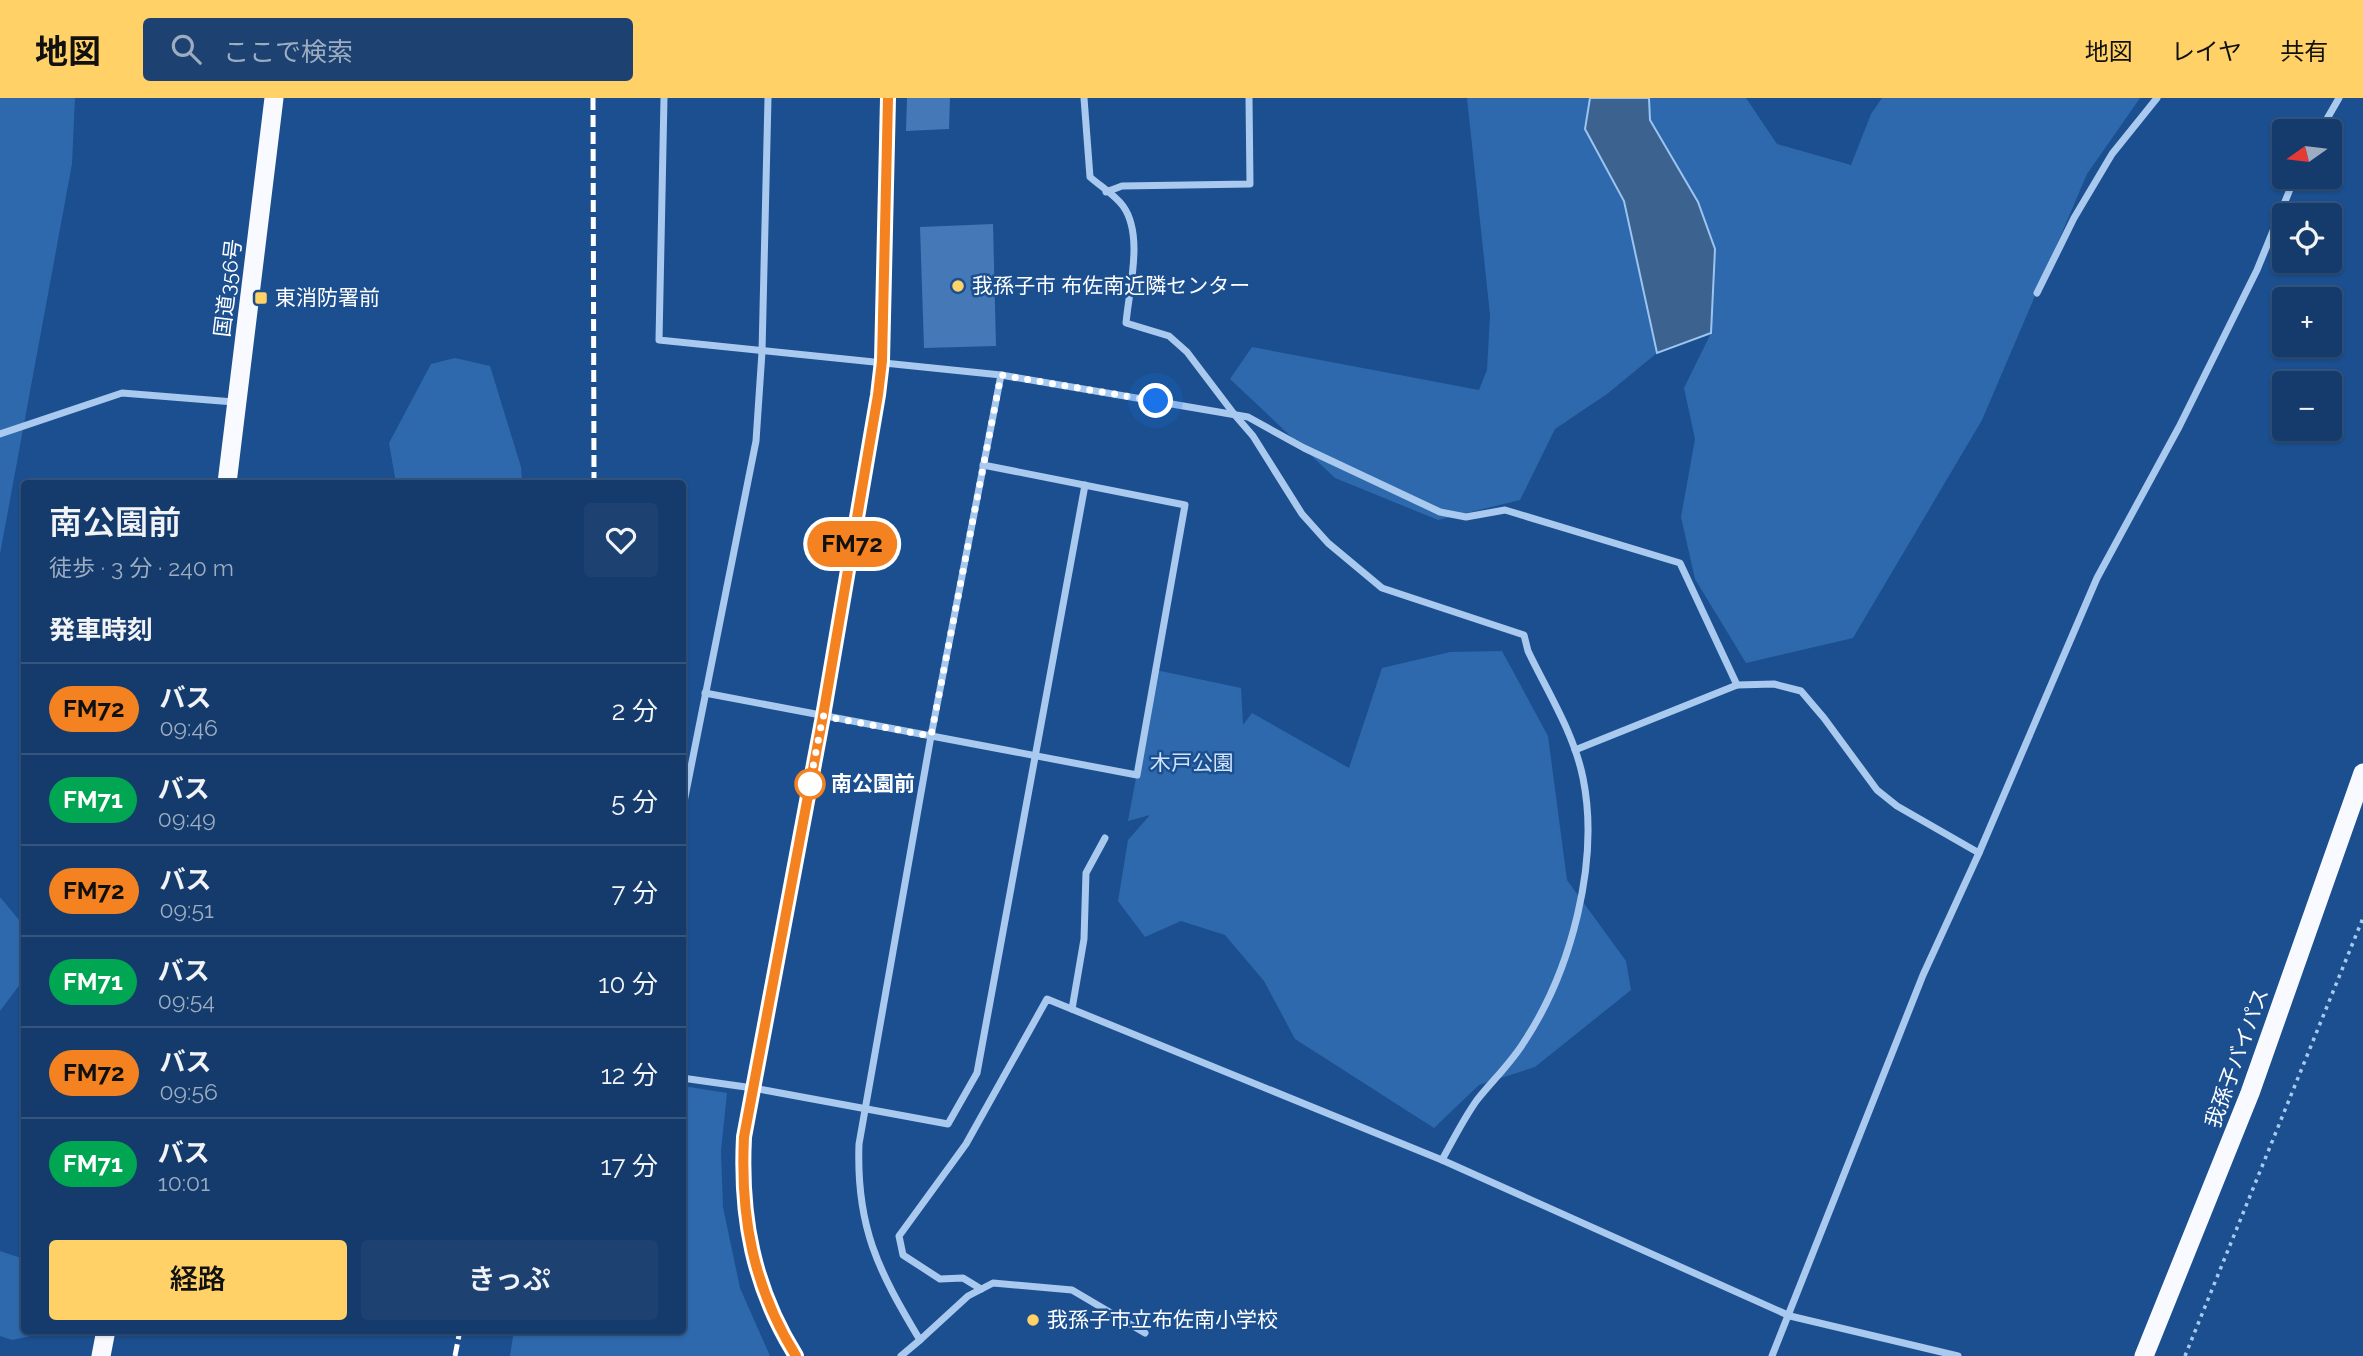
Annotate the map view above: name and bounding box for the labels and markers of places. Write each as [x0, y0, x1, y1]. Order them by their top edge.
place label: 我孫子市 布佐南近隣センター [972, 273, 1250, 298]
marker: 我孫子市 布佐南近隣センター [950, 278, 966, 294]
place label: 東消防署前 [275, 285, 380, 310]
marker: 東消防署前 [253, 290, 269, 306]
marker: 南公園前 [795, 769, 825, 799]
place label: 南公園前 [831, 771, 915, 796]
place label: 我孫子市立布佐南小学校 [1047, 1307, 1278, 1332]
marker: 我孫子市立布佐南小学校 [1025, 1312, 1041, 1328]

